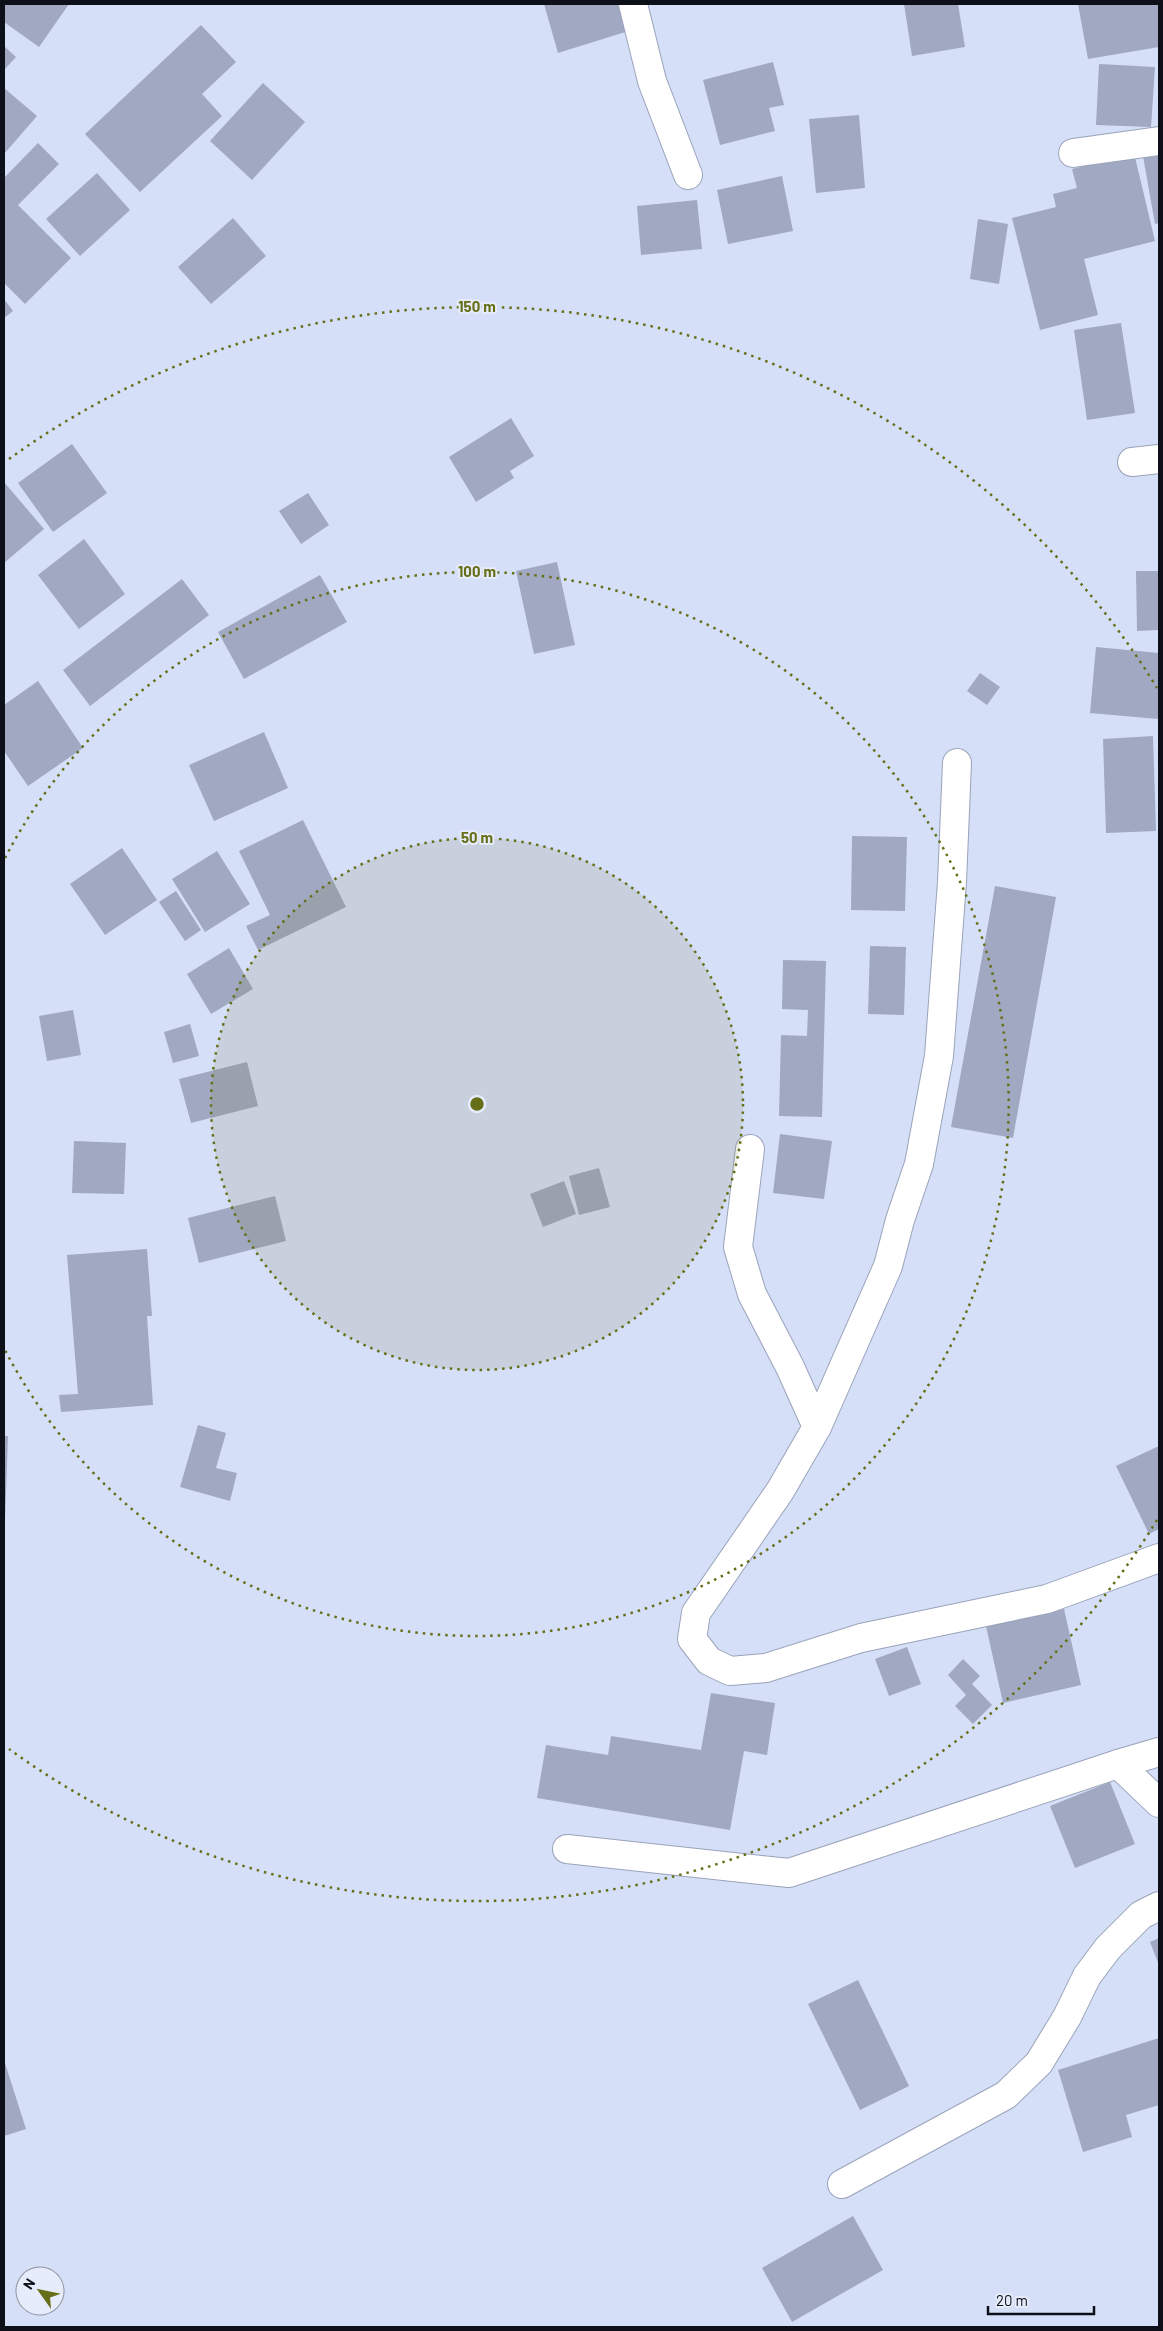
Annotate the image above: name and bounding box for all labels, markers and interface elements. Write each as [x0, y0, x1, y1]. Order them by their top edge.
text: 150 m [458, 297, 496, 315]
text: 100 m [458, 562, 496, 580]
text: 50 m [461, 828, 493, 846]
centre of rings [468, 1095, 486, 1113]
north arrow [15, 2266, 65, 2316]
text: N [19, 2275, 38, 2292]
scale bar [988, 2284, 1094, 2316]
text: 20 m [996, 2291, 1028, 2309]

